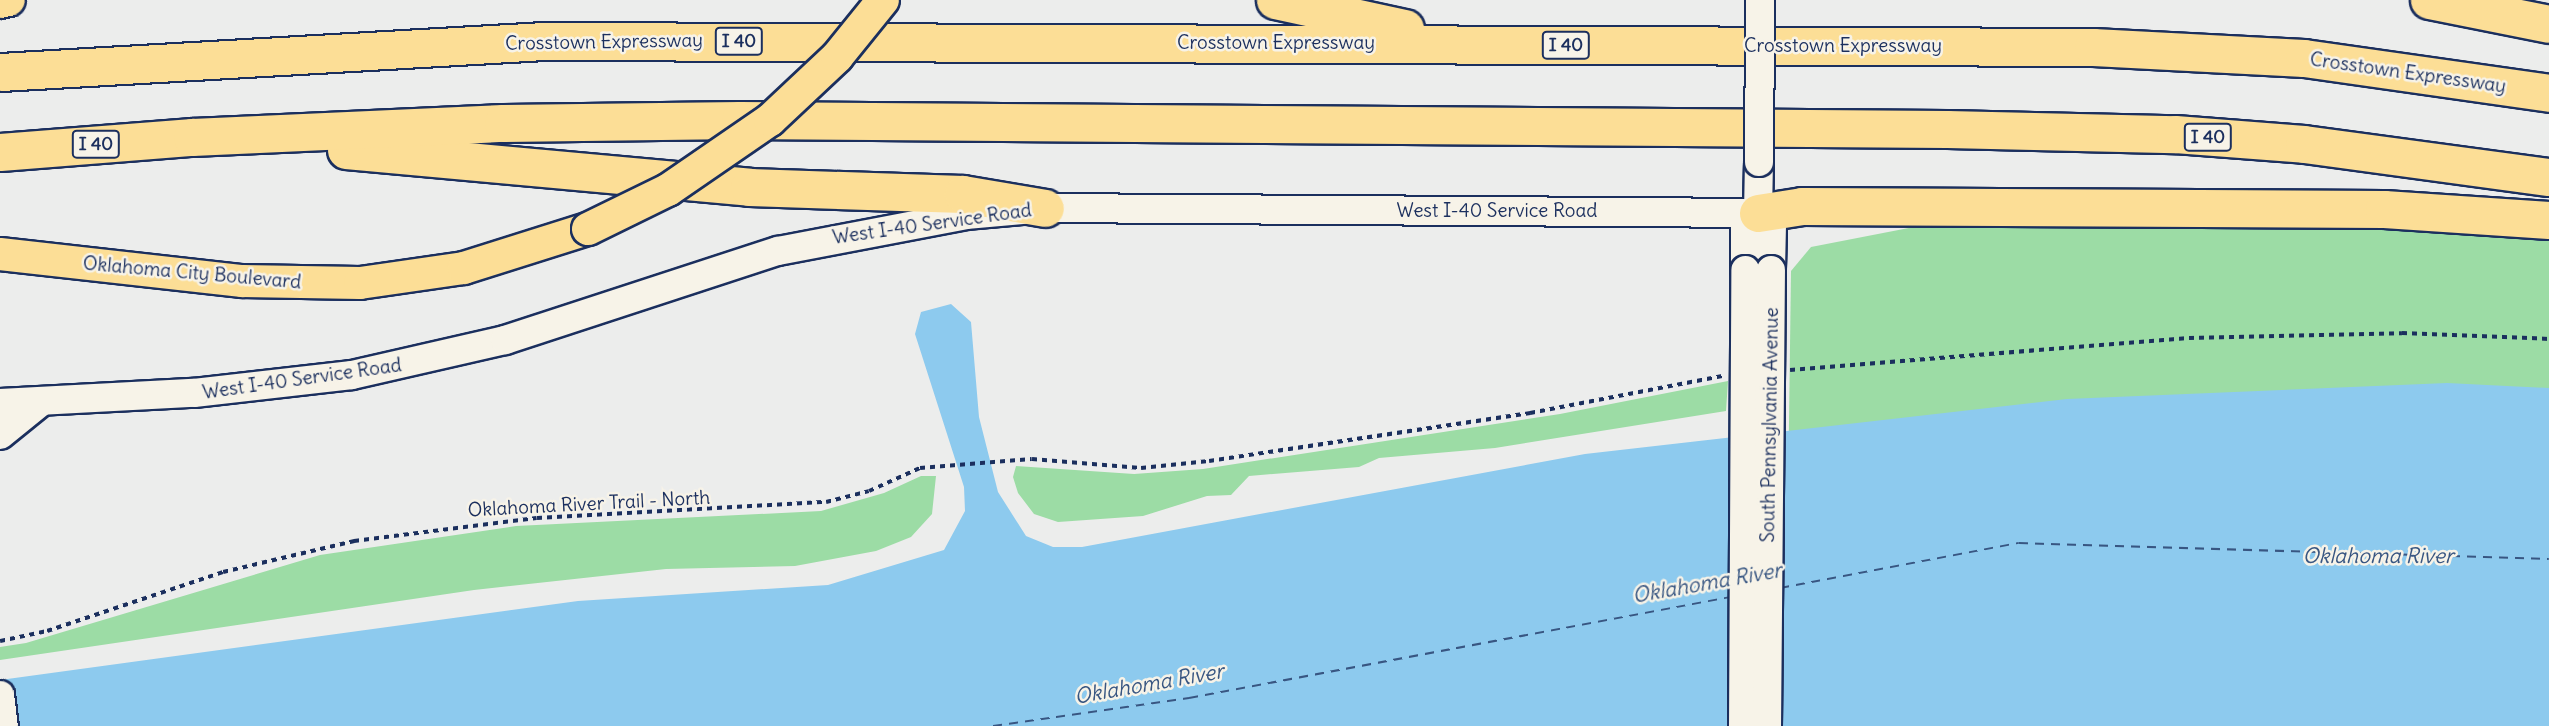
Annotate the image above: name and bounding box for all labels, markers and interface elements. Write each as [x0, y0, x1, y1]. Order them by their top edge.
road number: I 40 [714, 26, 764, 56]
street label: Crosstown Expressway [505, 29, 703, 55]
road number: I 40 [1542, 31, 1590, 60]
street label: Crosstown Expressway [1177, 32, 1375, 54]
street label: Crosstown Expressway [1744, 35, 1942, 57]
street label: Crosstown Expressway [2308, 48, 2508, 98]
road number: I 40 [2184, 122, 2232, 152]
road number: I 40 [72, 130, 120, 159]
street label: West I-40 Service Road [831, 199, 1033, 249]
street label: West I-40 Service Road [1397, 200, 1597, 222]
street label: Oklahoma City Boulevard [82, 252, 302, 294]
street label: South Pennsylvania Avenue [1757, 307, 1783, 543]
street label: West I-40 Service Road [201, 354, 403, 404]
street label: Oklahoma River Trail - North [467, 486, 711, 522]
water label: Oklahoma River [2302, 543, 2454, 569]
water label: Oklahoma River [1630, 557, 1784, 609]
water label: Oklahoma River [1072, 658, 1226, 710]

